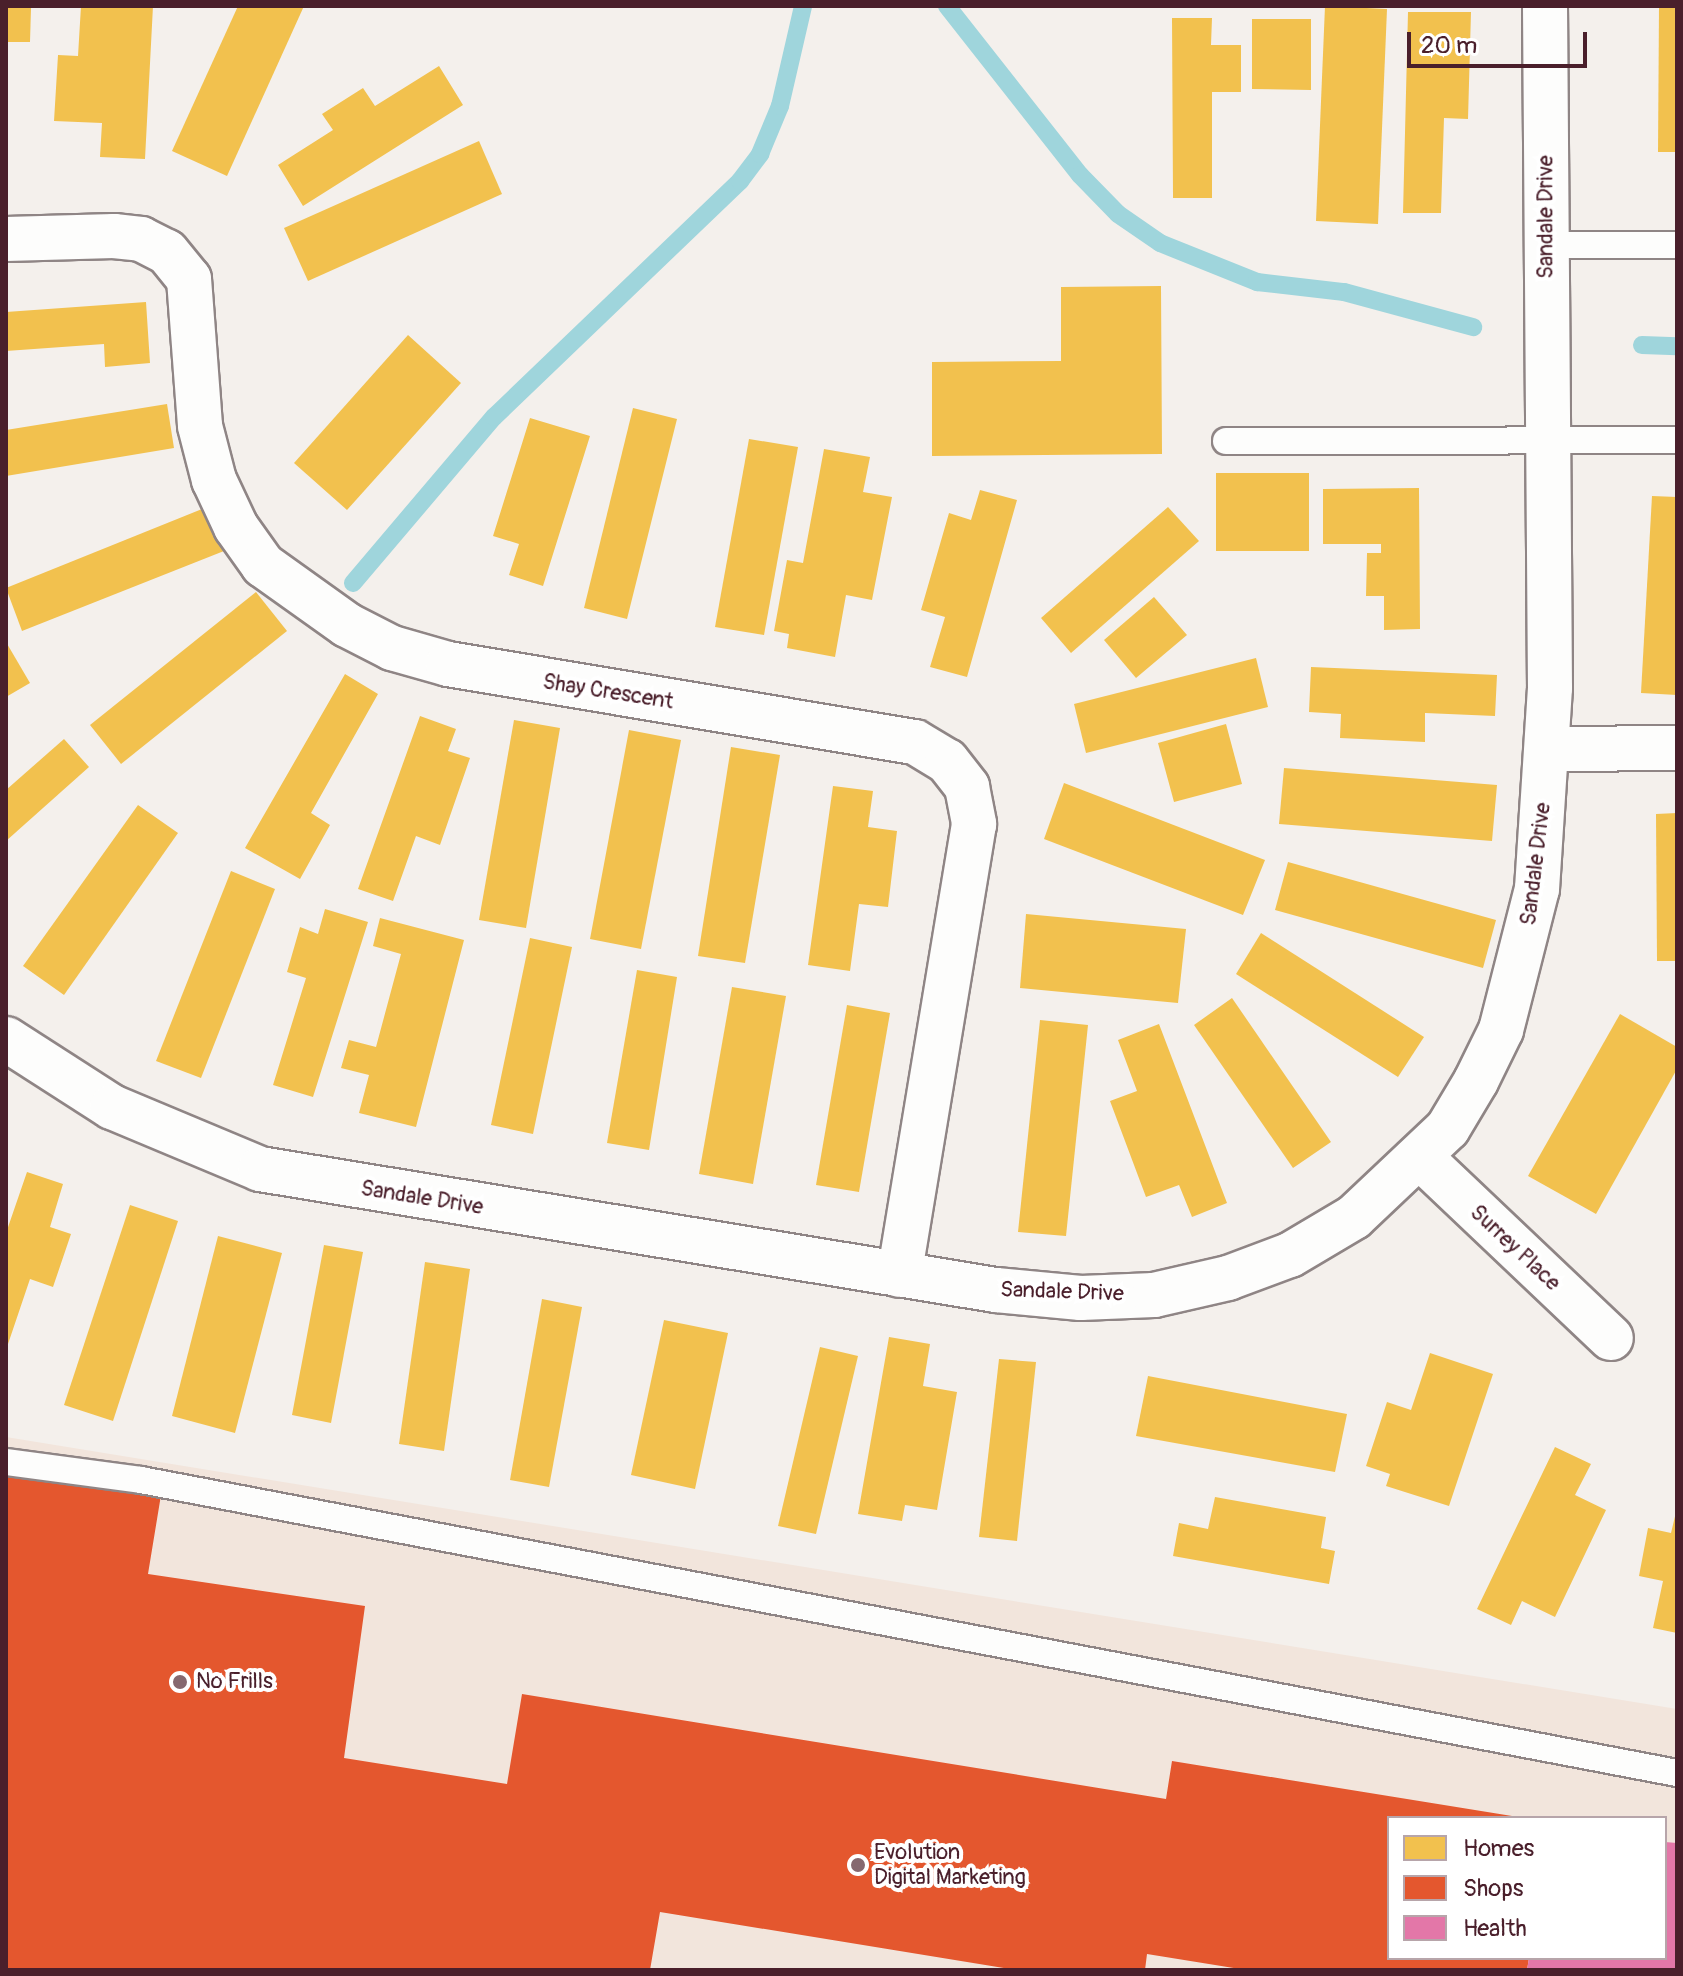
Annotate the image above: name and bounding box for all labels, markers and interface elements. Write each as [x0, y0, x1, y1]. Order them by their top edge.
scale bar [1411, 16, 1591, 66]
text: 20 m [1421, 31, 1477, 60]
street label: Sandale Drive [1533, 155, 1559, 279]
street label: Shay Crescent [541, 669, 675, 715]
street label: Sandale Drive [1515, 801, 1557, 927]
street label: Sandale Drive [359, 1175, 485, 1221]
street label: Surrey Place [1464, 1200, 1566, 1296]
street label: Sandale Drive [1000, 1277, 1124, 1307]
place label: No Frills [196, 1669, 273, 1695]
marker: No Frills [171, 1673, 189, 1691]
legend [1387, 1816, 1667, 1960]
text: Homes [1463, 1834, 1534, 1863]
place label: Evolution Digital Marketing [874, 1839, 1026, 1890]
marker: Evolution Digital Marketing [849, 1856, 867, 1874]
text: Shops [1463, 1874, 1523, 1903]
text: Health [1463, 1914, 1527, 1943]

